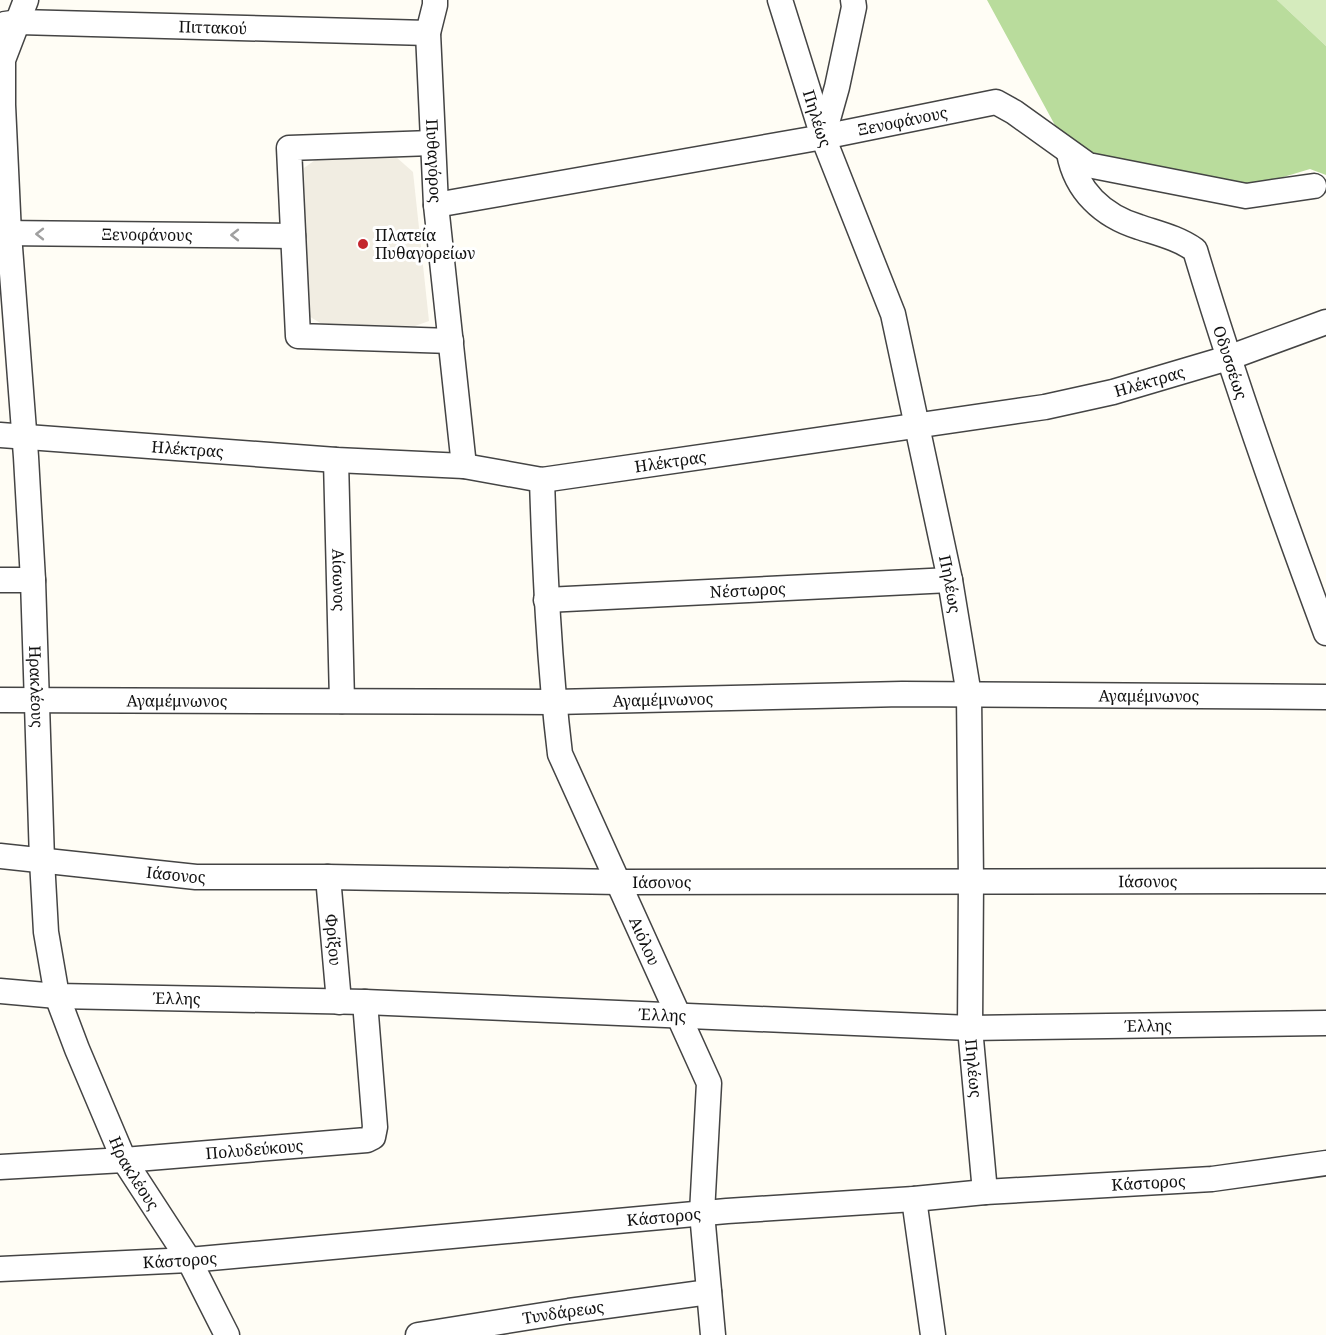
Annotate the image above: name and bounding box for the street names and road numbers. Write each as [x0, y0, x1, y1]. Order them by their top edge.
street label: Πιττακού [178, 15, 247, 39]
street label: Πηλέως [798, 87, 837, 150]
street label: Ξενοφάνους [856, 101, 950, 141]
street label: Πυθαγόρος [421, 118, 447, 204]
street label: Ξενοφάνους [101, 223, 193, 246]
street label: Οδυσσέως [1208, 323, 1253, 402]
street label: Ηλέκτρας [1111, 360, 1187, 402]
street label: Ηλέκτρας [151, 435, 225, 463]
street label: Ηλέκτρας [633, 445, 708, 477]
street label: Αίσωνος [327, 548, 351, 612]
street label: Πηλέως [934, 553, 966, 615]
street label: Νέστωρος [709, 577, 787, 603]
street label: Ηρακλέους [24, 645, 49, 728]
street label: Αγαμέμνωνος [1098, 684, 1200, 707]
street label: Αγαμέμνωνος [612, 687, 714, 712]
street label: Αγαμέμνωνος [127, 689, 228, 712]
street label: Ιάσονος [145, 861, 206, 888]
street label: Ιάσονος [1118, 870, 1178, 892]
street label: Ιάσονος [632, 871, 692, 893]
street label: Φρίξου [320, 913, 347, 967]
street label: Αιόλου [624, 913, 665, 969]
street label: Έλλης [152, 987, 201, 1010]
street label: Έλλης [637, 1003, 687, 1027]
street label: Έλλης [1123, 1014, 1172, 1037]
street label: Πηλέως [960, 1038, 987, 1099]
street label: Ηρακλέους [104, 1133, 165, 1214]
street label: Πολυδεύκους [205, 1134, 304, 1164]
street label: Κάστορος [1111, 1170, 1187, 1196]
street label: Κάστορος [626, 1202, 702, 1231]
street label: Κάστορος [142, 1246, 218, 1273]
street label: Τυνδάρεως [521, 1295, 606, 1329]

